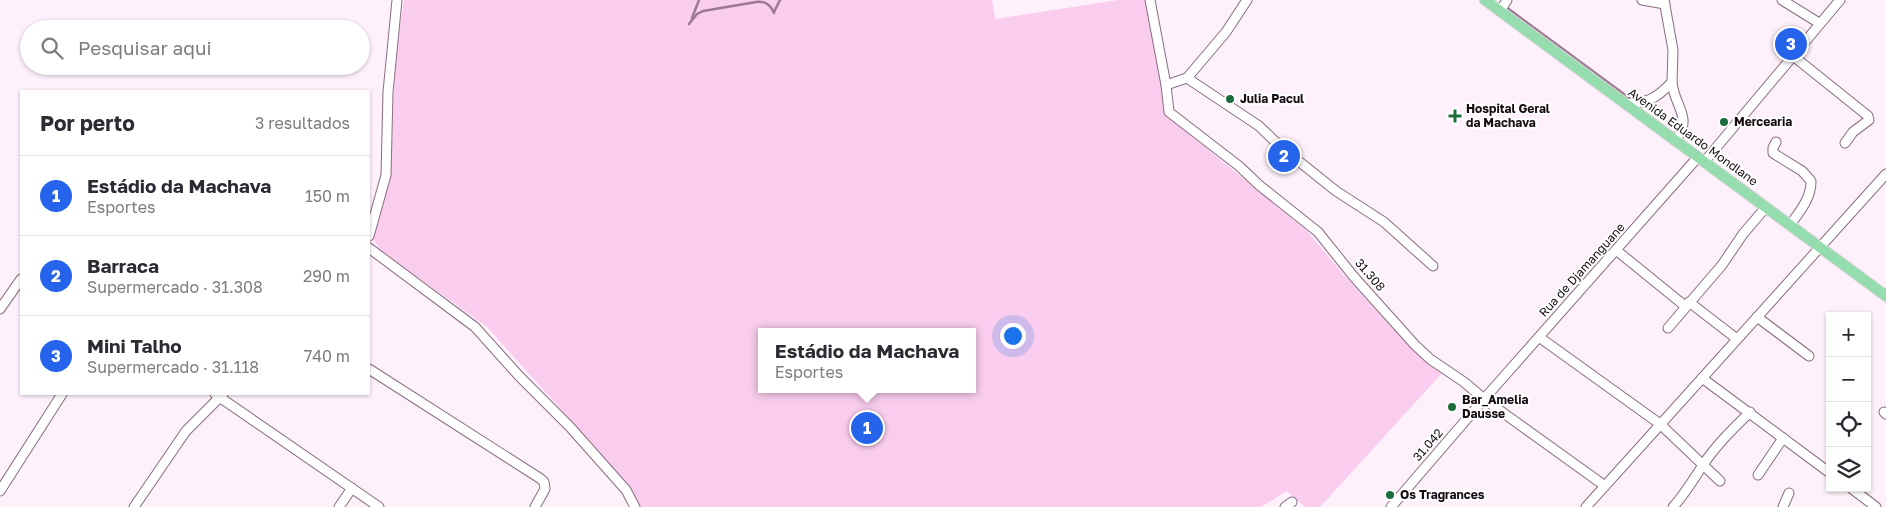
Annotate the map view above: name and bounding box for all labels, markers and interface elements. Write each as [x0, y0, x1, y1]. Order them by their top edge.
search box [20, 20, 370, 75]
pin: 3 [1775, 25, 1807, 63]
icon: search [38, 34, 66, 62]
text: Pesquisar aqui [78, 36, 212, 59]
street label: Avenida Eduardo Mondlane [1626, 85, 1761, 189]
place label: Julia Pacul [1240, 91, 1304, 106]
marker: Julia Pacul [1224, 93, 1236, 105]
place label: Hospital Geral da Machava [1466, 101, 1550, 130]
marker: Hospital Geral da Machava [1448, 109, 1462, 123]
text: Por perto [40, 110, 135, 136]
text: 3 resultados [255, 113, 350, 133]
place label: Mercearia [1734, 114, 1792, 129]
marker: Mercearia [1718, 116, 1730, 128]
pin: 2 [1268, 137, 1300, 175]
text: Estádio da Machava [87, 174, 271, 197]
text: 1 [52, 186, 60, 206]
text: 150 m [305, 186, 350, 206]
text: Esportes [87, 197, 155, 217]
street label: Rua de Djamanguane [1535, 220, 1628, 320]
text: Barraca [87, 254, 159, 277]
street label: 31.308 [1352, 255, 1389, 294]
text: 2 [51, 266, 61, 286]
text: 290 m [303, 266, 350, 286]
text: Supermercado · 31.308 [87, 277, 263, 297]
map controls [1826, 312, 1871, 492]
button: + [1826, 312, 1871, 357]
your location [1000, 323, 1026, 349]
popup [758, 328, 976, 393]
text: Mini Talho [87, 334, 182, 357]
text: Estádio da Machava [775, 339, 959, 362]
text: 3 [51, 346, 61, 366]
text: 740 m [304, 346, 350, 366]
text: Supermercado · 31.118 [87, 357, 259, 377]
button: − [1826, 357, 1871, 402]
text: Esportes [775, 362, 843, 382]
place label: Bar_Amelia Dausse [1462, 392, 1529, 421]
marker: Bar_Amelia Dausse [1446, 401, 1458, 413]
button: locate [1826, 402, 1871, 447]
pin: 1 [851, 409, 883, 447]
street label: 31.042 [1409, 425, 1446, 464]
button: layers [1826, 447, 1871, 492]
place label: Os Tragrances [1400, 487, 1485, 502]
marker: Os Tragrances [1384, 489, 1396, 501]

